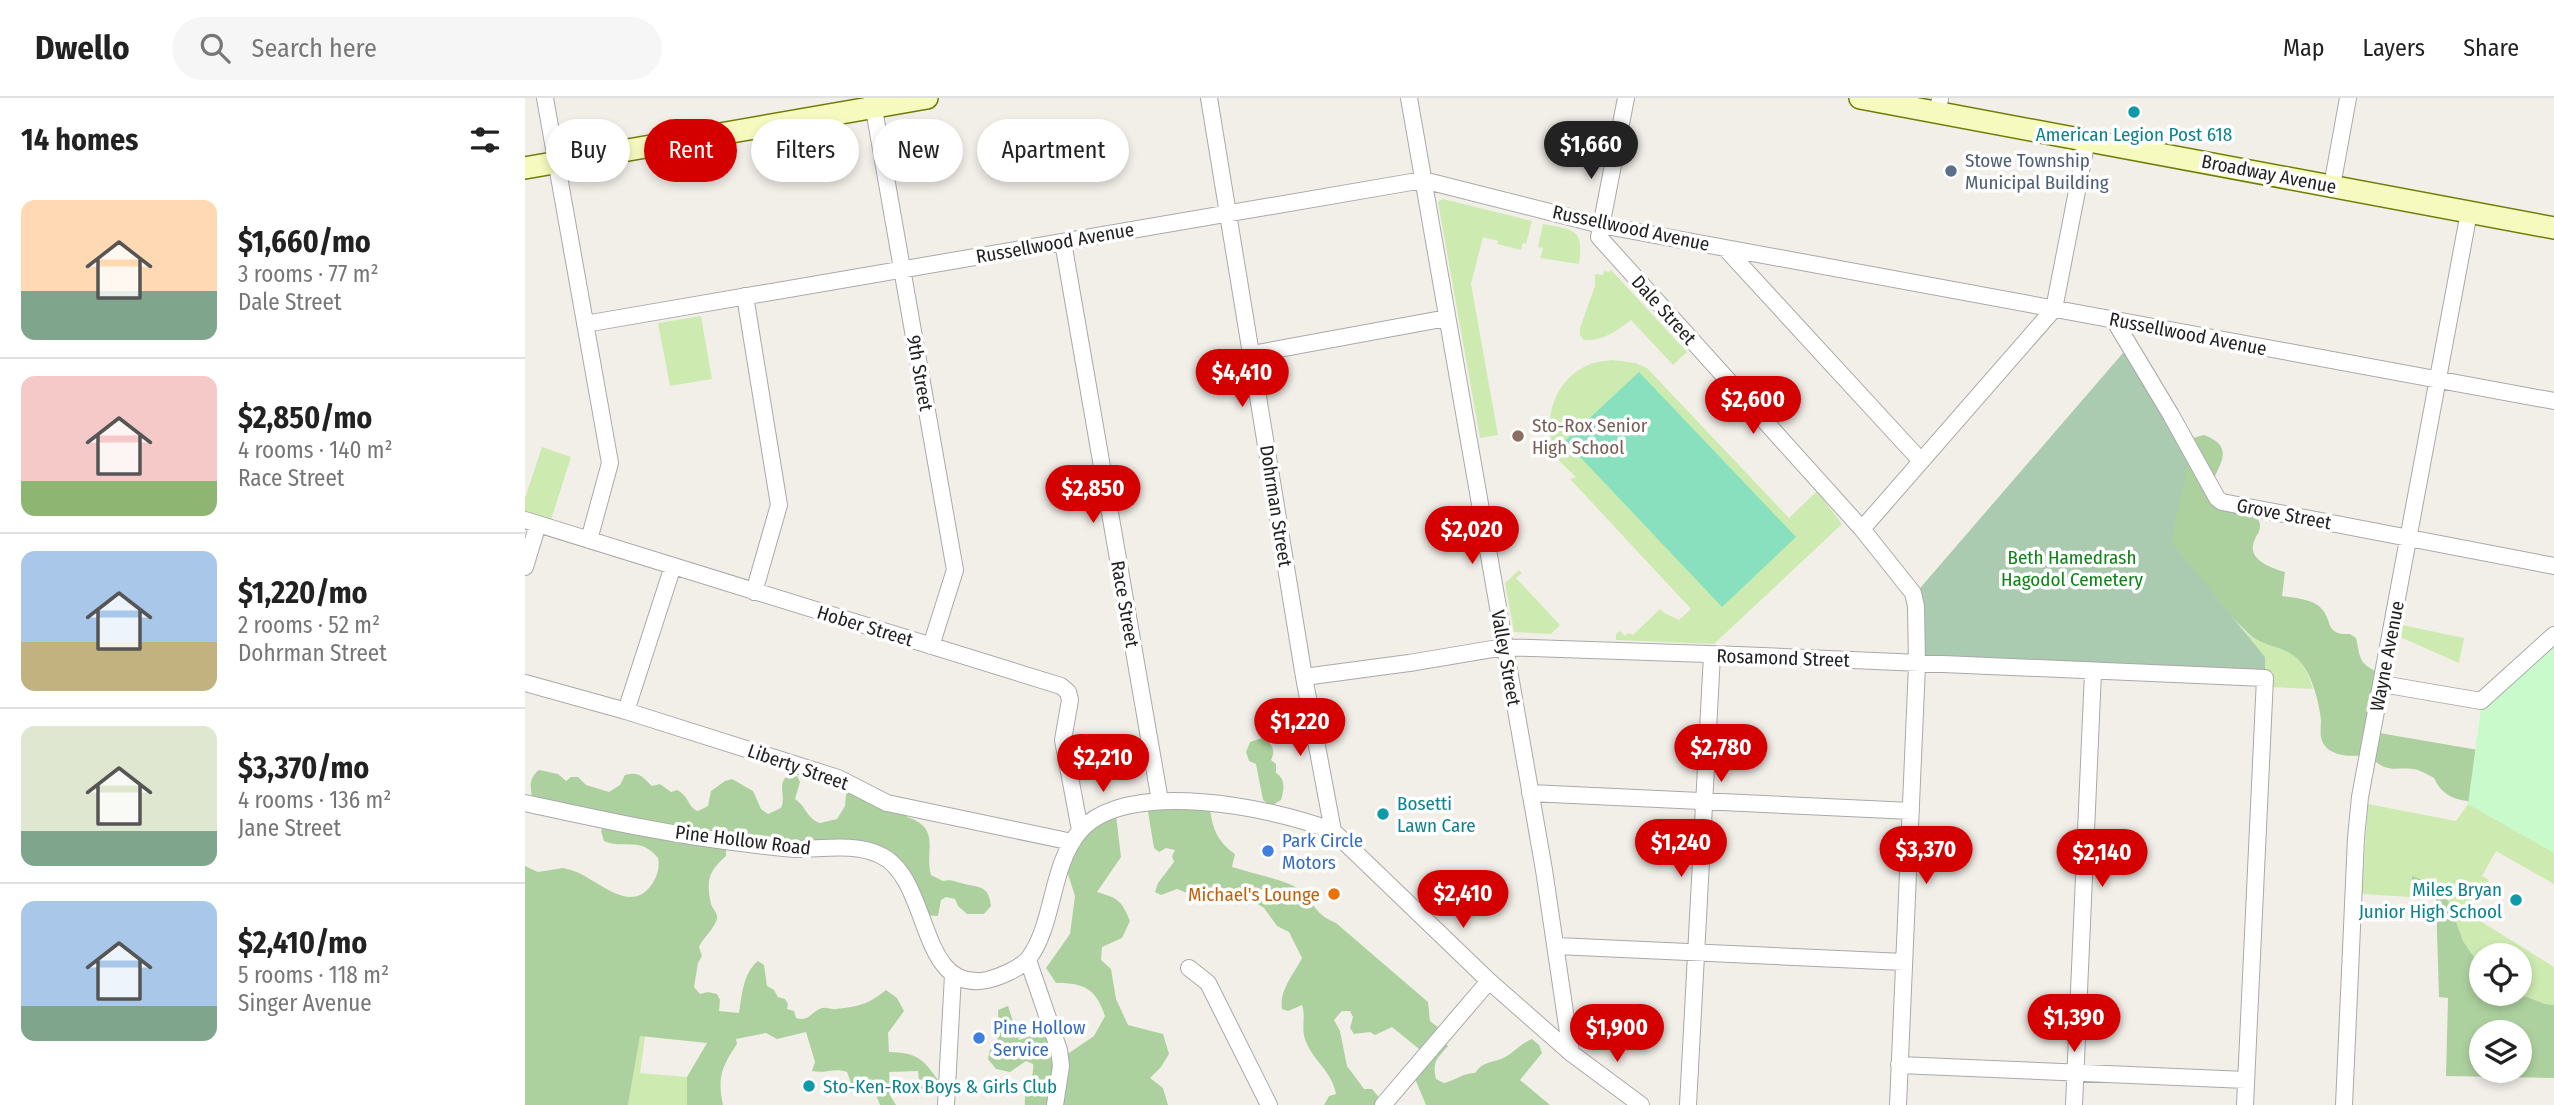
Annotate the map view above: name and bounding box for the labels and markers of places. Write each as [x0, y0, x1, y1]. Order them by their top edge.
marker: American Legion Post 618 [2126, 104, 2142, 120]
pin: $1,660 [1534, 122, 1648, 181]
place label: American Legion Post 618 [2036, 123, 2232, 146]
place label: Stowe Township Municipal Building [1965, 149, 2109, 194]
marker: Stowe Township Municipal Building [1943, 163, 1959, 179]
pin: $4,410 [1185, 350, 1299, 409]
pin: $2,600 [1696, 376, 1810, 436]
place label: Sto-Rox Senior High School [1532, 414, 1648, 459]
marker: Sto-Rox Senior High School [1510, 428, 1526, 444]
pin: $2,850 [1036, 466, 1150, 525]
pin: $2,020 [1415, 506, 1529, 566]
pin: $1,220 [1243, 698, 1357, 758]
pin: $2,780 [1664, 724, 1778, 784]
pin: $2,210 [1046, 734, 1160, 794]
place label: Bosetti Lawn Care [1397, 792, 1476, 837]
marker: Bosetti Lawn Care [1375, 806, 1391, 822]
pin: $1,240 [1624, 820, 1738, 879]
pin: $3,370 [1869, 826, 1983, 886]
place label: Park Circle Motors [1282, 829, 1363, 874]
pin: $2,140 [2045, 830, 2159, 889]
marker: Park Circle Motors [1260, 843, 1276, 859]
pin: $2,410 [1406, 870, 1520, 930]
place label: Miles Bryan Junior High School [2359, 878, 2502, 923]
place label: Michael's Lounge [1188, 883, 1320, 906]
marker: Michael's Lounge [1326, 886, 1342, 902]
marker: Miles Bryan Junior High School [2508, 892, 2524, 908]
pin: $1,390 [2017, 995, 2131, 1054]
pin: $1,900 [1560, 1004, 1674, 1064]
place label: Pine Hollow Service [993, 1016, 1086, 1061]
marker: Pine Hollow Service [971, 1030, 987, 1046]
place label: Sto-Ken-Rox Boys & Girls Club [823, 1075, 1057, 1098]
marker: Sto-Ken-Rox Boys & Girls Club [801, 1078, 817, 1094]

